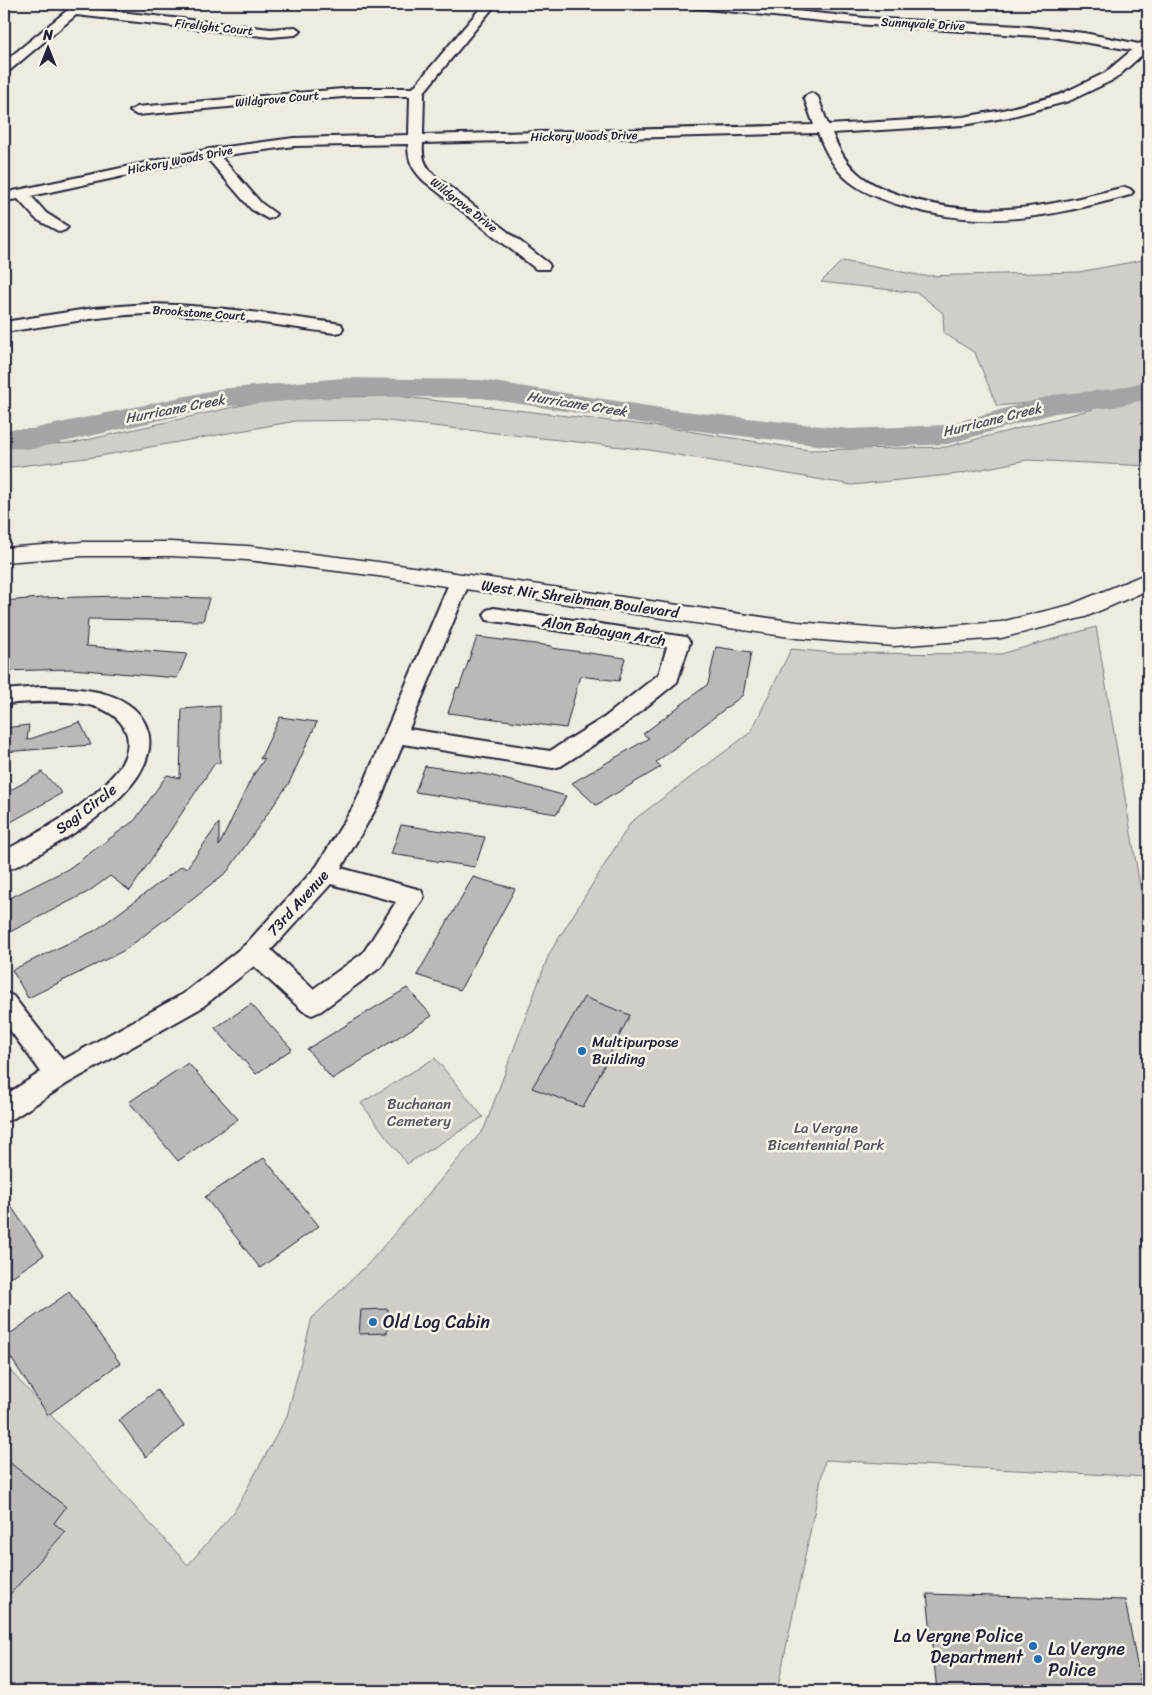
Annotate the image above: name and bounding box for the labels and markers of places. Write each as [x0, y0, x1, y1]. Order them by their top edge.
place label: Multipurpose Building [592, 1029, 679, 1072]
marker: Multipurpose Building [576, 1045, 588, 1057]
place label: Old Log Cabin [383, 1306, 490, 1338]
marker: Old Log Cabin [367, 1316, 379, 1328]
place label: La Vergne Police Department [894, 1620, 1024, 1673]
place label: La Vergne Police [1048, 1633, 1125, 1686]
marker: La Vergne Police Department [1027, 1640, 1039, 1652]
marker: La Vergne Police [1032, 1653, 1044, 1665]

